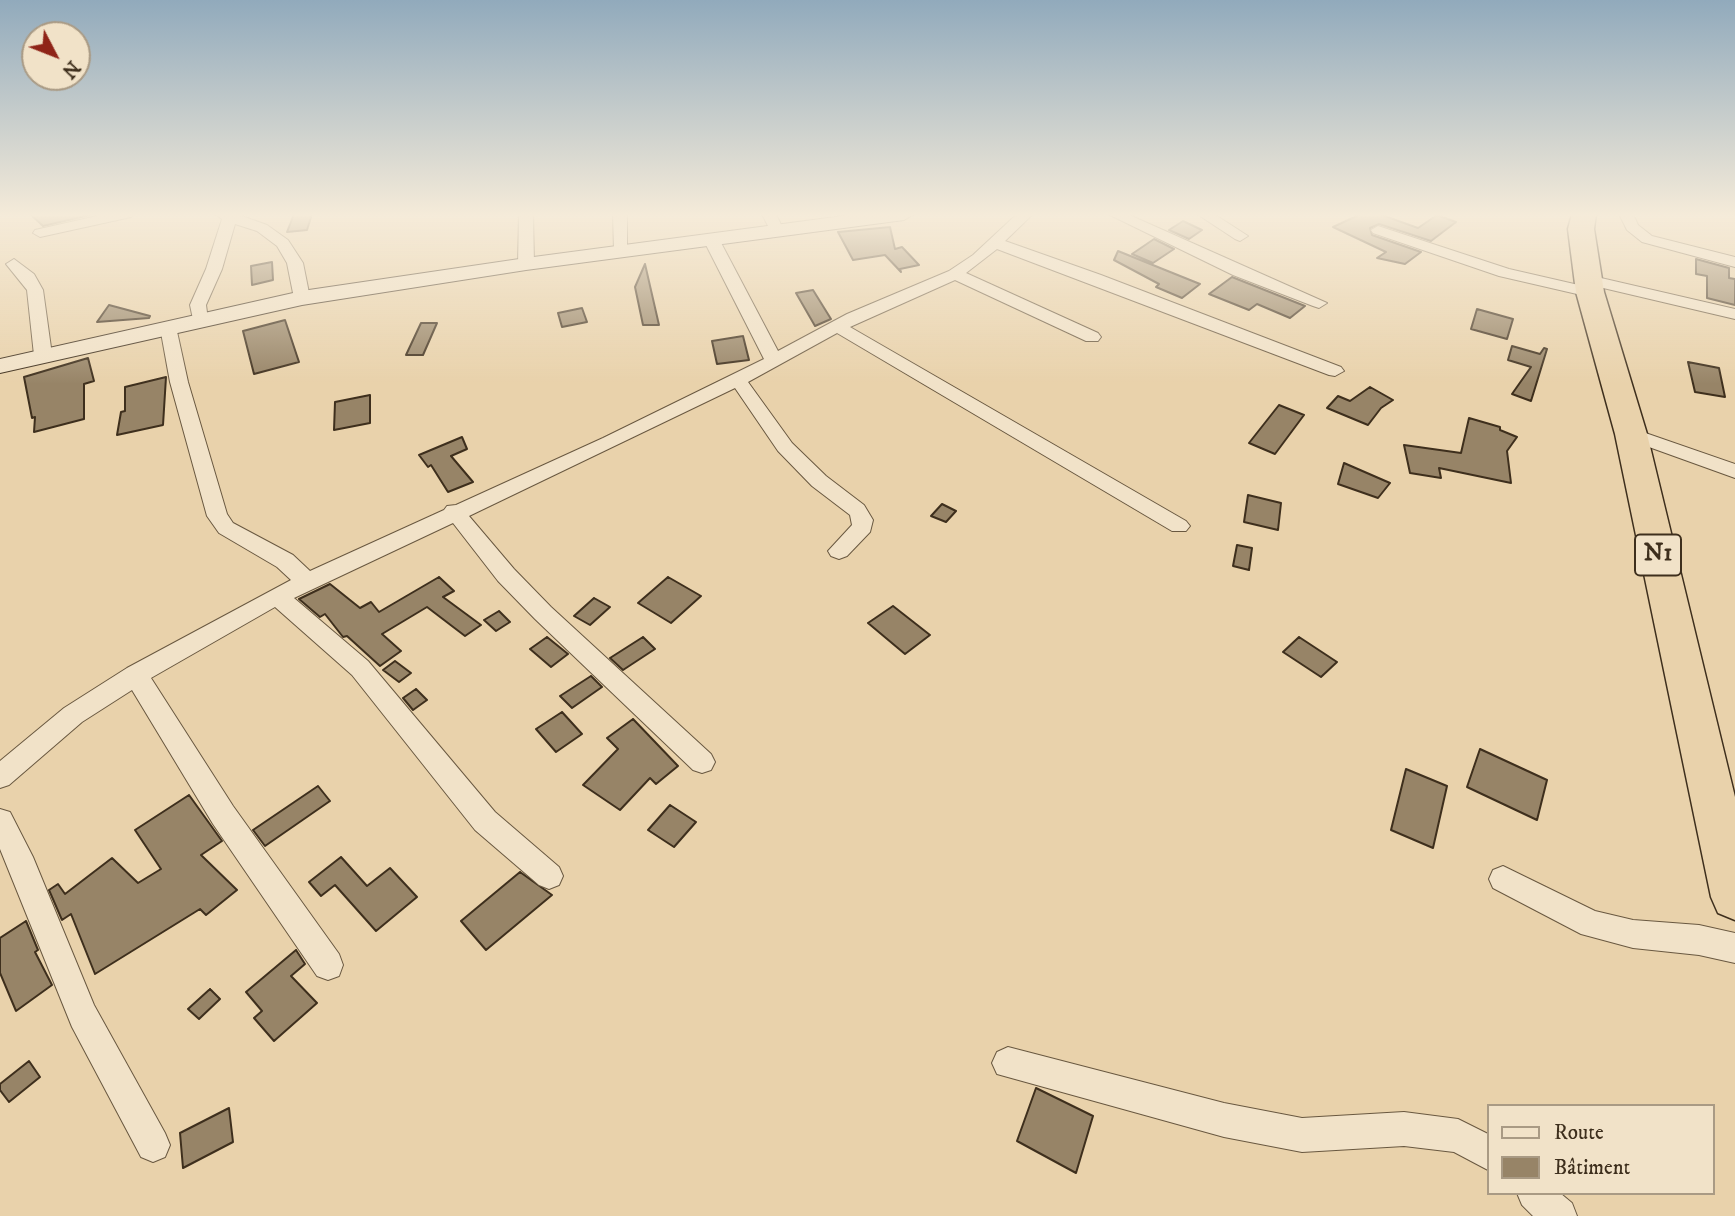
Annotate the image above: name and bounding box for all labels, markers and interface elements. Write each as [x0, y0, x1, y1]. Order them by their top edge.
north arrow [21, 21, 91, 91]
text: N [57, 56, 84, 83]
road number: N1 [1635, 534, 1681, 576]
legend [1486, 1104, 1714, 1195]
text: Route [1554, 1120, 1604, 1146]
text: Bâtiment [1554, 1155, 1630, 1181]

